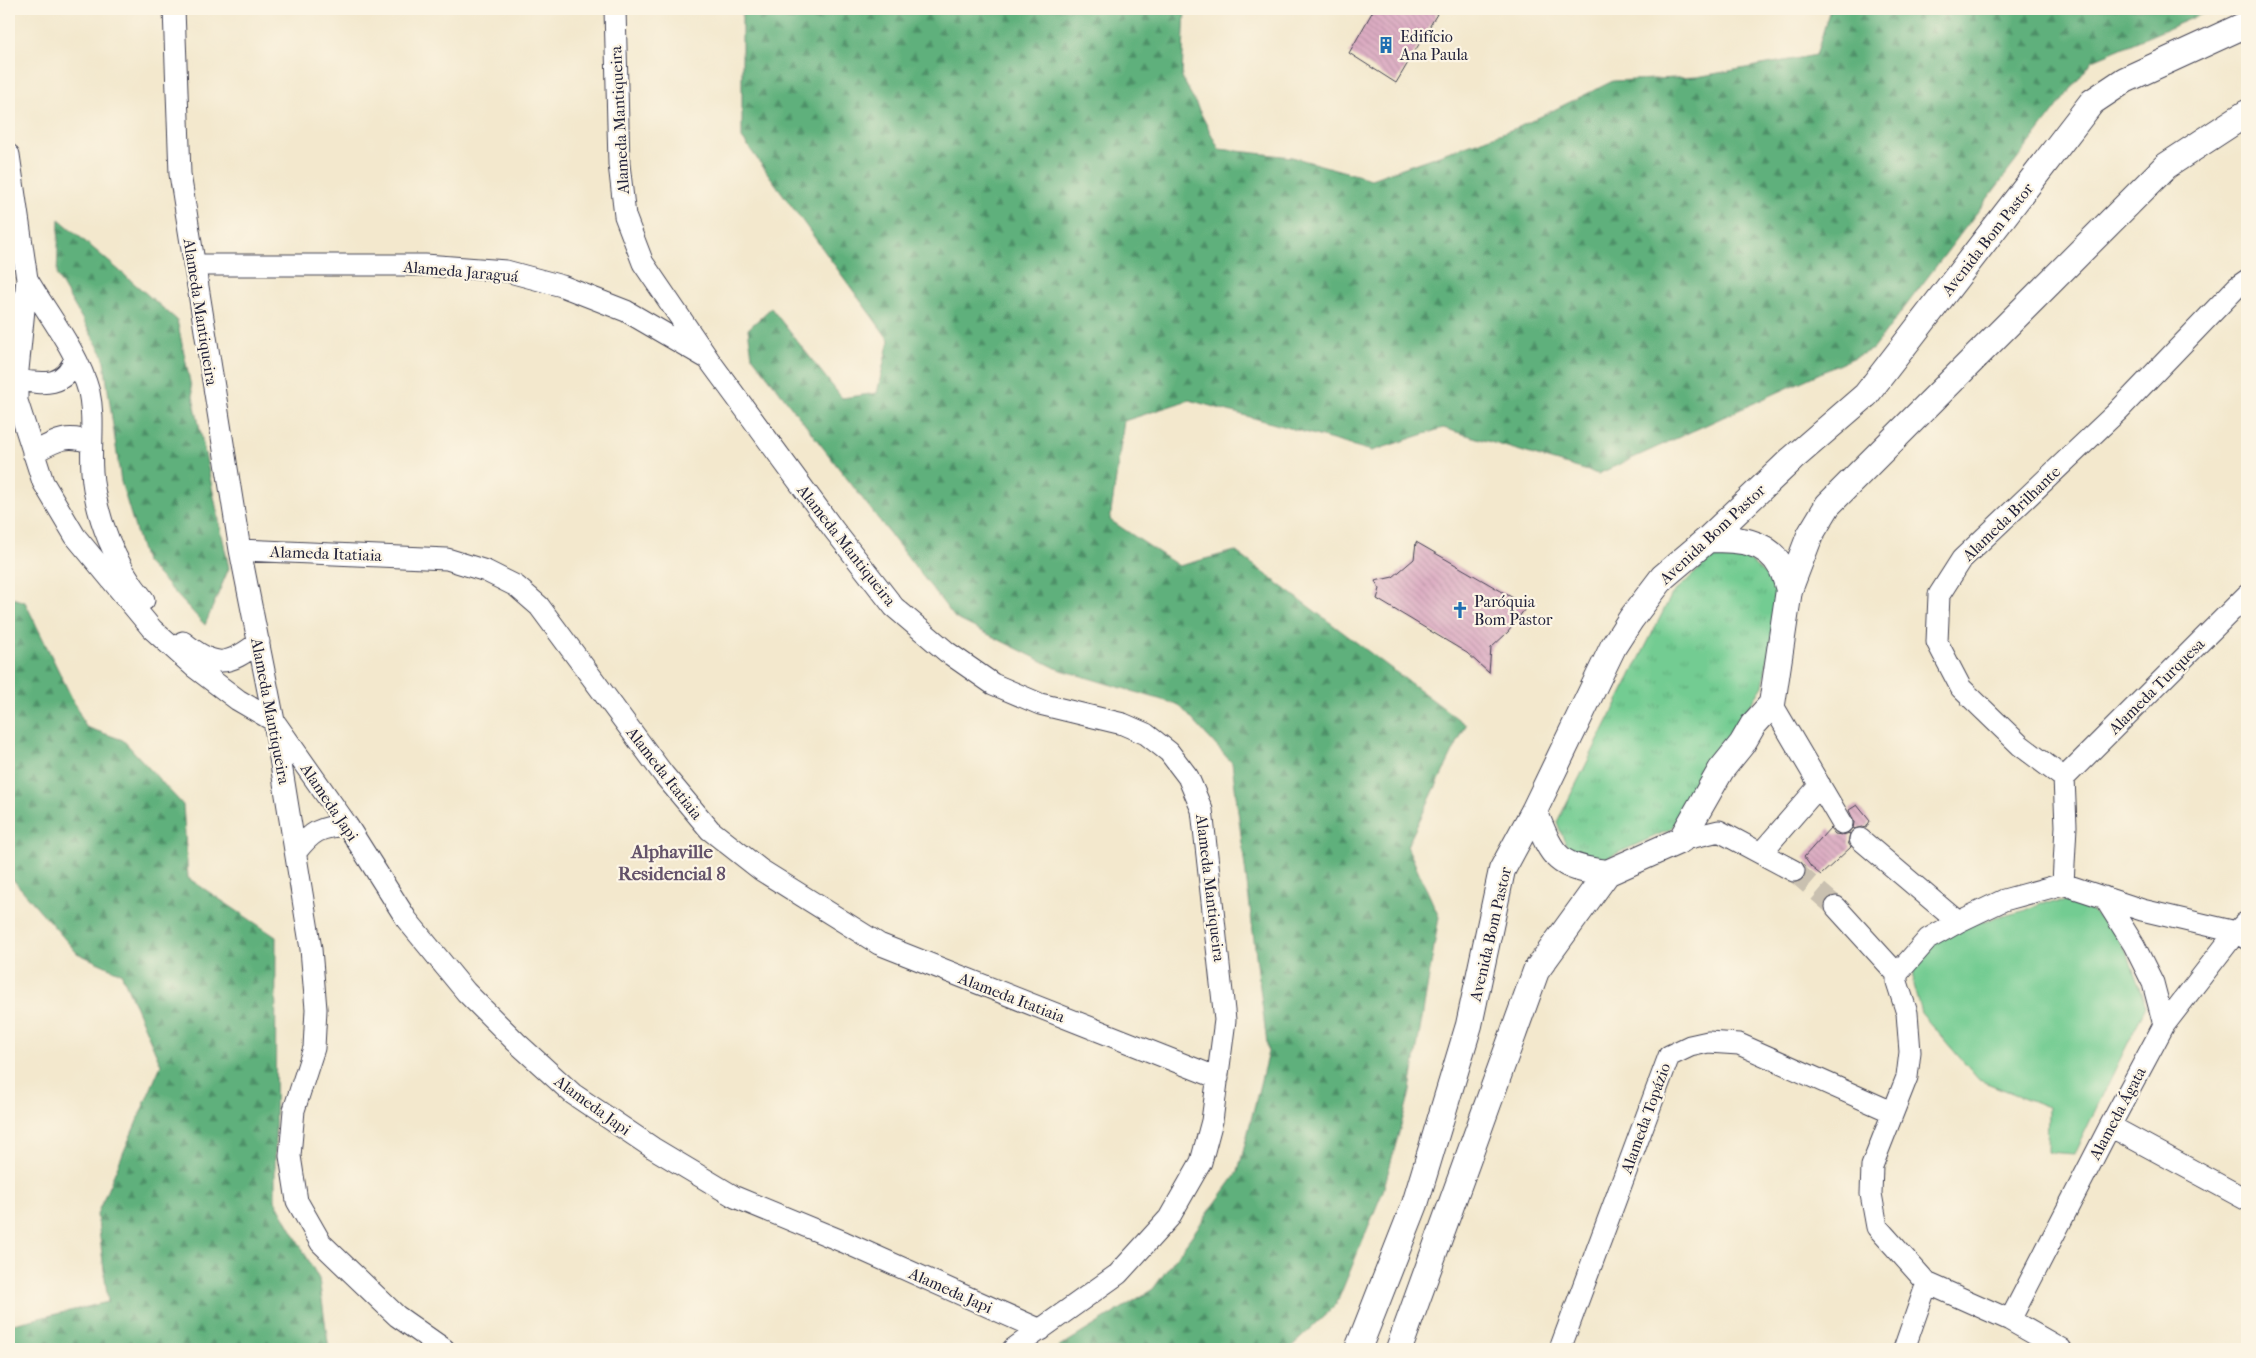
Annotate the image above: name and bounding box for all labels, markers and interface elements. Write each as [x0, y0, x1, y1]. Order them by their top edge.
place label: Edifício Ana Paula [1399, 27, 1469, 64]
building icon: Edifício Ana Paula [1376, 35, 1396, 55]
street label: Alameda Mantiqueira [606, 45, 633, 196]
street label: Avenida Bom Pastor [1937, 179, 2037, 300]
street label: Alameda Mantiqueira [179, 236, 222, 388]
street label: Alameda Jaraguá [402, 257, 520, 286]
street label: Alameda Brilhante [1958, 462, 2064, 565]
street label: Alameda Mantiqueira [793, 480, 900, 610]
street label: Avenida Bom Pastor [1655, 480, 1769, 589]
street label: Alameda Itatiaia [269, 542, 383, 565]
place label: Paróquia Bom Pastor [1474, 592, 1553, 629]
church icon: Paróquia Bom Pastor [1450, 600, 1470, 620]
street label: Alameda Turquesa [2104, 634, 2209, 739]
street label: Alameda Mantiqueira [247, 635, 294, 786]
street label: Alameda Itatiaia [622, 723, 707, 824]
street label: Alameda Japi [296, 759, 363, 845]
street label: Alameda Mantiqueira [1192, 812, 1229, 964]
district label: Alphaville Residencial 8 [618, 841, 726, 885]
street label: Avenida Bom Pastor [1466, 865, 1515, 1004]
street label: Alameda Itatiaia [955, 968, 1068, 1027]
street label: Alameda Topázio [1616, 1060, 1674, 1177]
street label: Alameda Ágata [2084, 1063, 2150, 1164]
street label: Alameda Japi [550, 1071, 635, 1139]
street label: Alameda Japi [905, 1263, 996, 1317]

